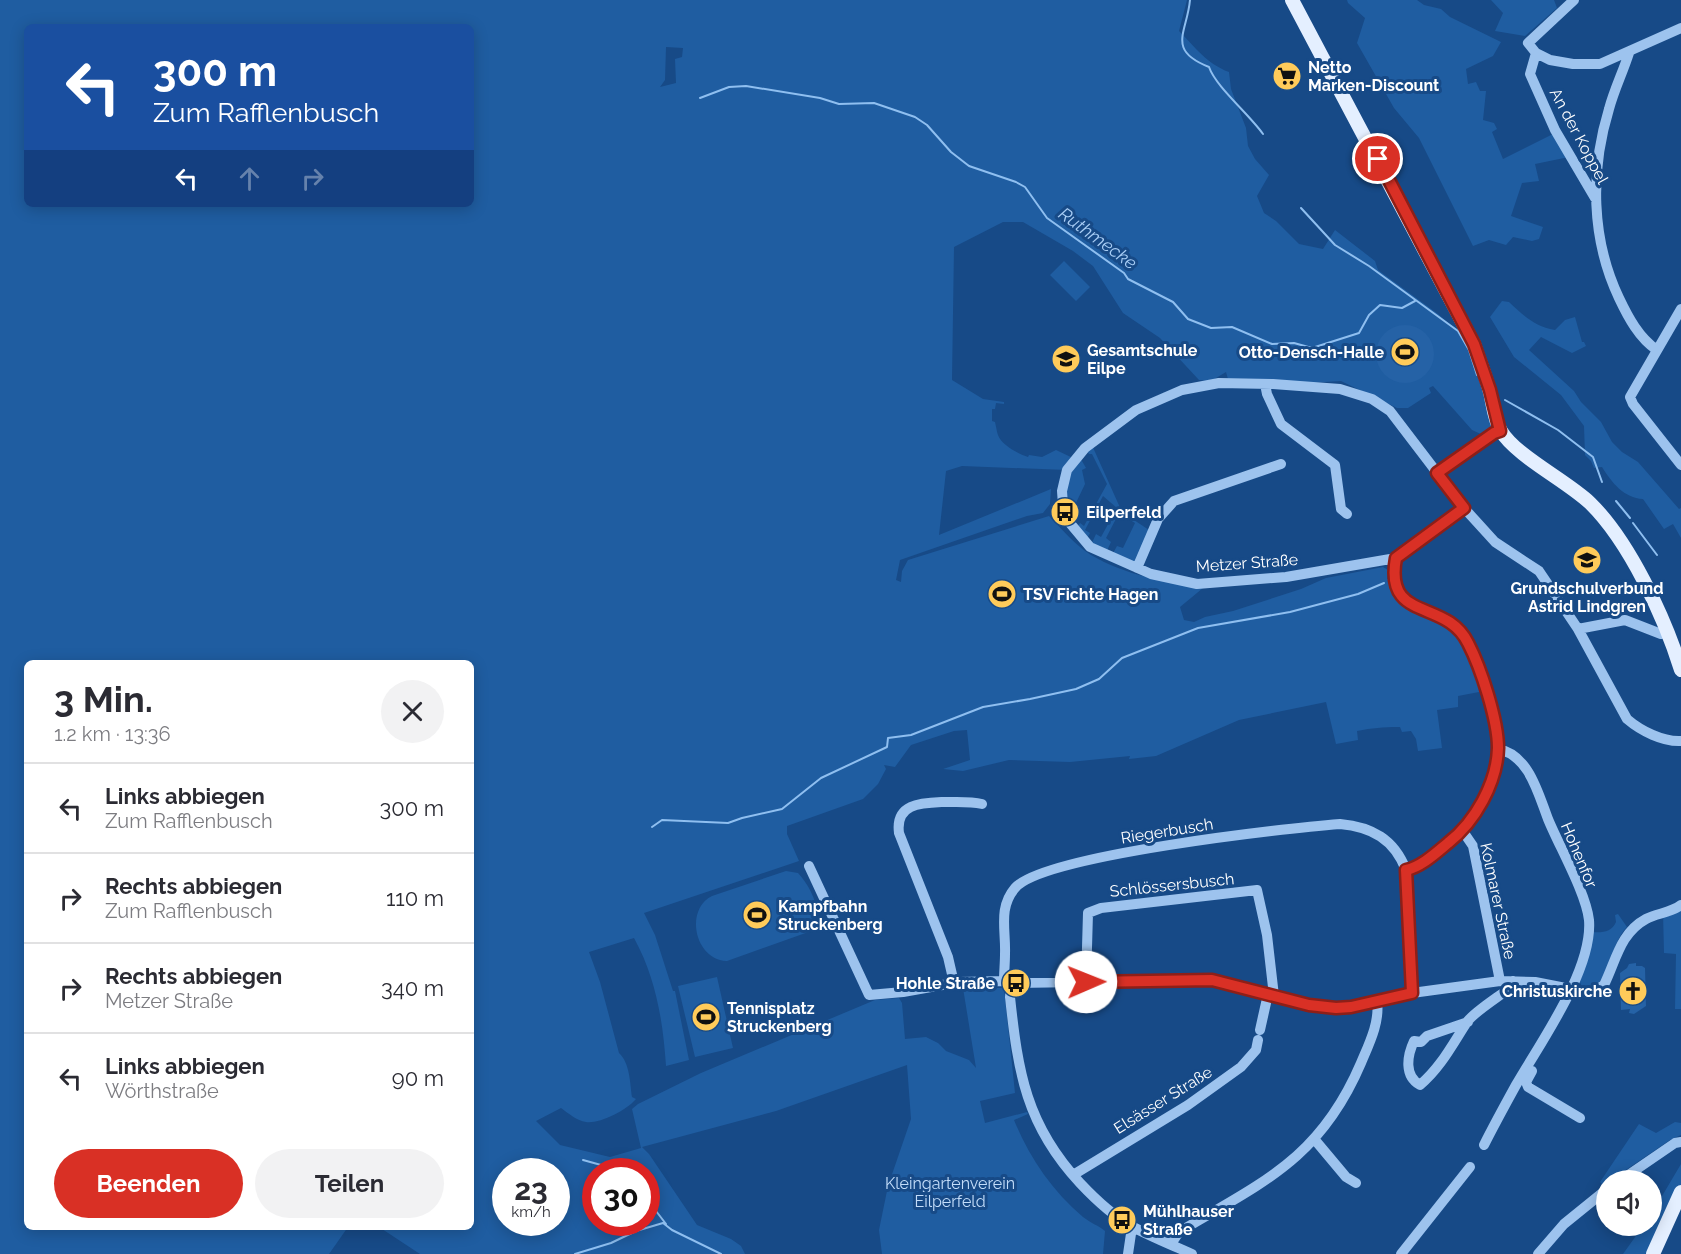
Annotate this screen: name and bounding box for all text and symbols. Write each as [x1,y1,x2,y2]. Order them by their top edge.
text: 300 m [153,47,277,96]
icon: left [54,48,132,126]
place label: Netto Marken-Discount [1308,58,1439,95]
supermarket icon: Netto Marken-Discount [1271,60,1303,92]
street label: An der Koppel [1546,85,1612,188]
text: Zum Rafflenbusch [153,97,379,128]
pin [1352,133,1403,184]
icon: arrive [1361,142,1394,175]
icon: left [170,162,203,195]
icon: ahead [233,162,266,195]
icon: right [296,162,329,195]
water label: Ruthmecke [1055,203,1141,274]
sports icon: Otto-Densch-Halle [1389,336,1421,368]
place label: Gesamtschule Eilpe [1087,341,1198,378]
school or university icon: Gesamtschule Eilpe [1050,343,1082,375]
place label: Otto-Densch-Halle [1239,343,1384,362]
bus stop icon: Eilperfeld [1049,496,1081,528]
place label: Eilperfeld [1086,503,1161,522]
school or university icon: Grundschulverbund Astrid Lindgren [1571,544,1603,576]
street label: Metzer Straße [1195,550,1299,576]
sports icon: TSV Fichte Hagen [986,578,1018,610]
place label: Grundschulverbund Astrid Lindgren [1510,579,1664,616]
place label: TSV Fichte Hagen [1023,585,1158,604]
text: 3 Min. [54,678,153,720]
button: close [381,680,444,743]
text: 1.2 km · 13:36 [54,722,171,746]
text: Links abbiegen [105,783,265,809]
icon: left [54,792,87,825]
text: 300 m [379,795,444,821]
text: Zum Rafflenbusch [105,809,273,833]
street label: Riegerbusch [1119,814,1215,848]
street label: Hohenfor [1557,819,1601,891]
street label: Kolmarer Straße [1476,841,1520,961]
street label: Schlössersbusch [1109,869,1235,901]
text: Rechts abbiegen [105,873,282,899]
icon: right [54,882,87,915]
text: 110 m [386,885,444,911]
place label: Kampfbahn Struckenberg [778,897,883,934]
text: Zum Rafflenbusch [105,899,273,923]
sports icon: Kampfbahn Struckenberg [741,899,773,931]
position arrow [1054,950,1118,1014]
text: Rechts abbiegen [105,963,282,989]
bus stop icon: Hohle Straße [1000,967,1032,999]
icon: right [54,972,87,1005]
place label: Hohle Straße [896,974,995,993]
text: 340 m [381,975,444,1001]
church icon: Christuskirche [1617,975,1649,1007]
place label: Christuskirche [1502,982,1612,1001]
text: Metzer Straße [105,989,233,1013]
place label: Tennisplatz Struckenberg [727,999,832,1036]
sports icon: Tennisplatz Struckenberg [690,1001,722,1033]
text: Links abbiegen [105,1053,265,1079]
icon: left [54,1062,87,1095]
street label: Elsässer Straße [1110,1062,1216,1138]
text: 90 m [392,1065,444,1091]
text: Wörthstraße [105,1079,219,1103]
button: Beenden [54,1149,243,1218]
button: Teilen [255,1149,444,1218]
speed limit sign: 30 [582,1158,660,1236]
map controls [1596,1170,1662,1236]
button: sound [1596,1170,1662,1236]
text: 23 [514,1172,548,1207]
park label: Kleingartenverein Eilperfeld [885,1174,1015,1211]
place label: Mühlhauser Straße [1143,1202,1234,1239]
text: km/h [511,1203,551,1221]
bus stop icon: Mühlhauser Straße [1106,1204,1138,1236]

